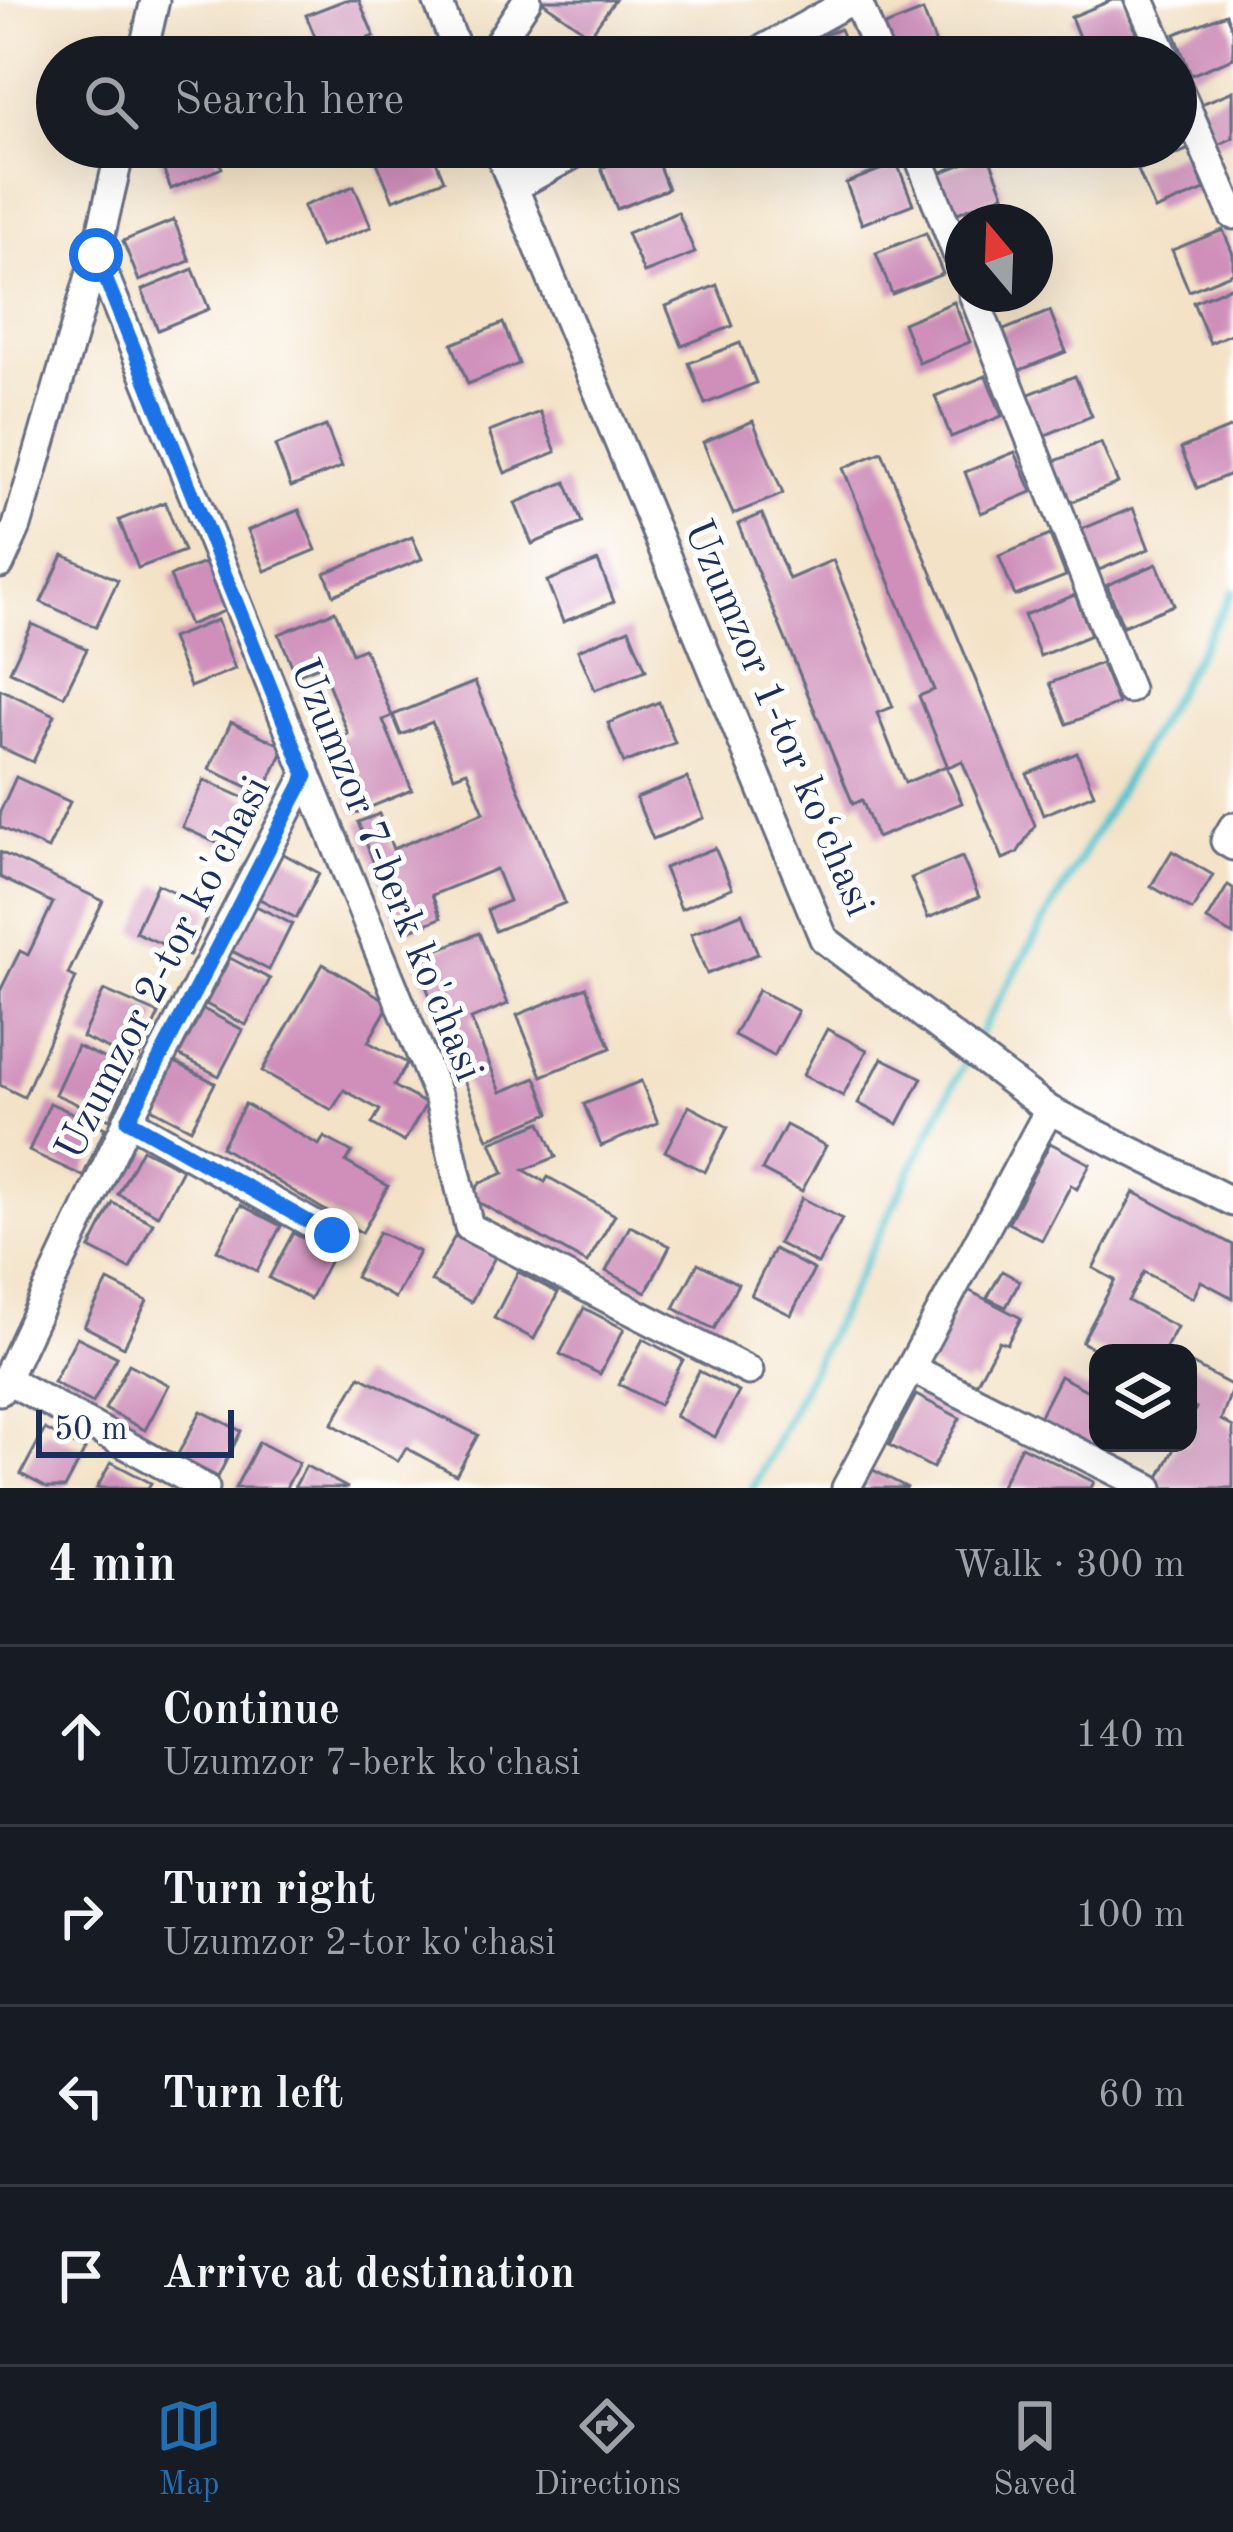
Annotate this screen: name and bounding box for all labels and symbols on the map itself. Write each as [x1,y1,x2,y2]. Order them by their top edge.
north arrow [945,204,1053,312]
route start [69,228,123,282]
street label: Uzumzor 1-tor ko‘chasi [675,514,880,923]
street label: Uzumzor 7-berk ko'chasi [281,654,489,1087]
street label: Uzumzor 2-tor ko'chasi [50,770,280,1167]
route end [305,1208,359,1262]
scale bar [36,1404,234,1457]

